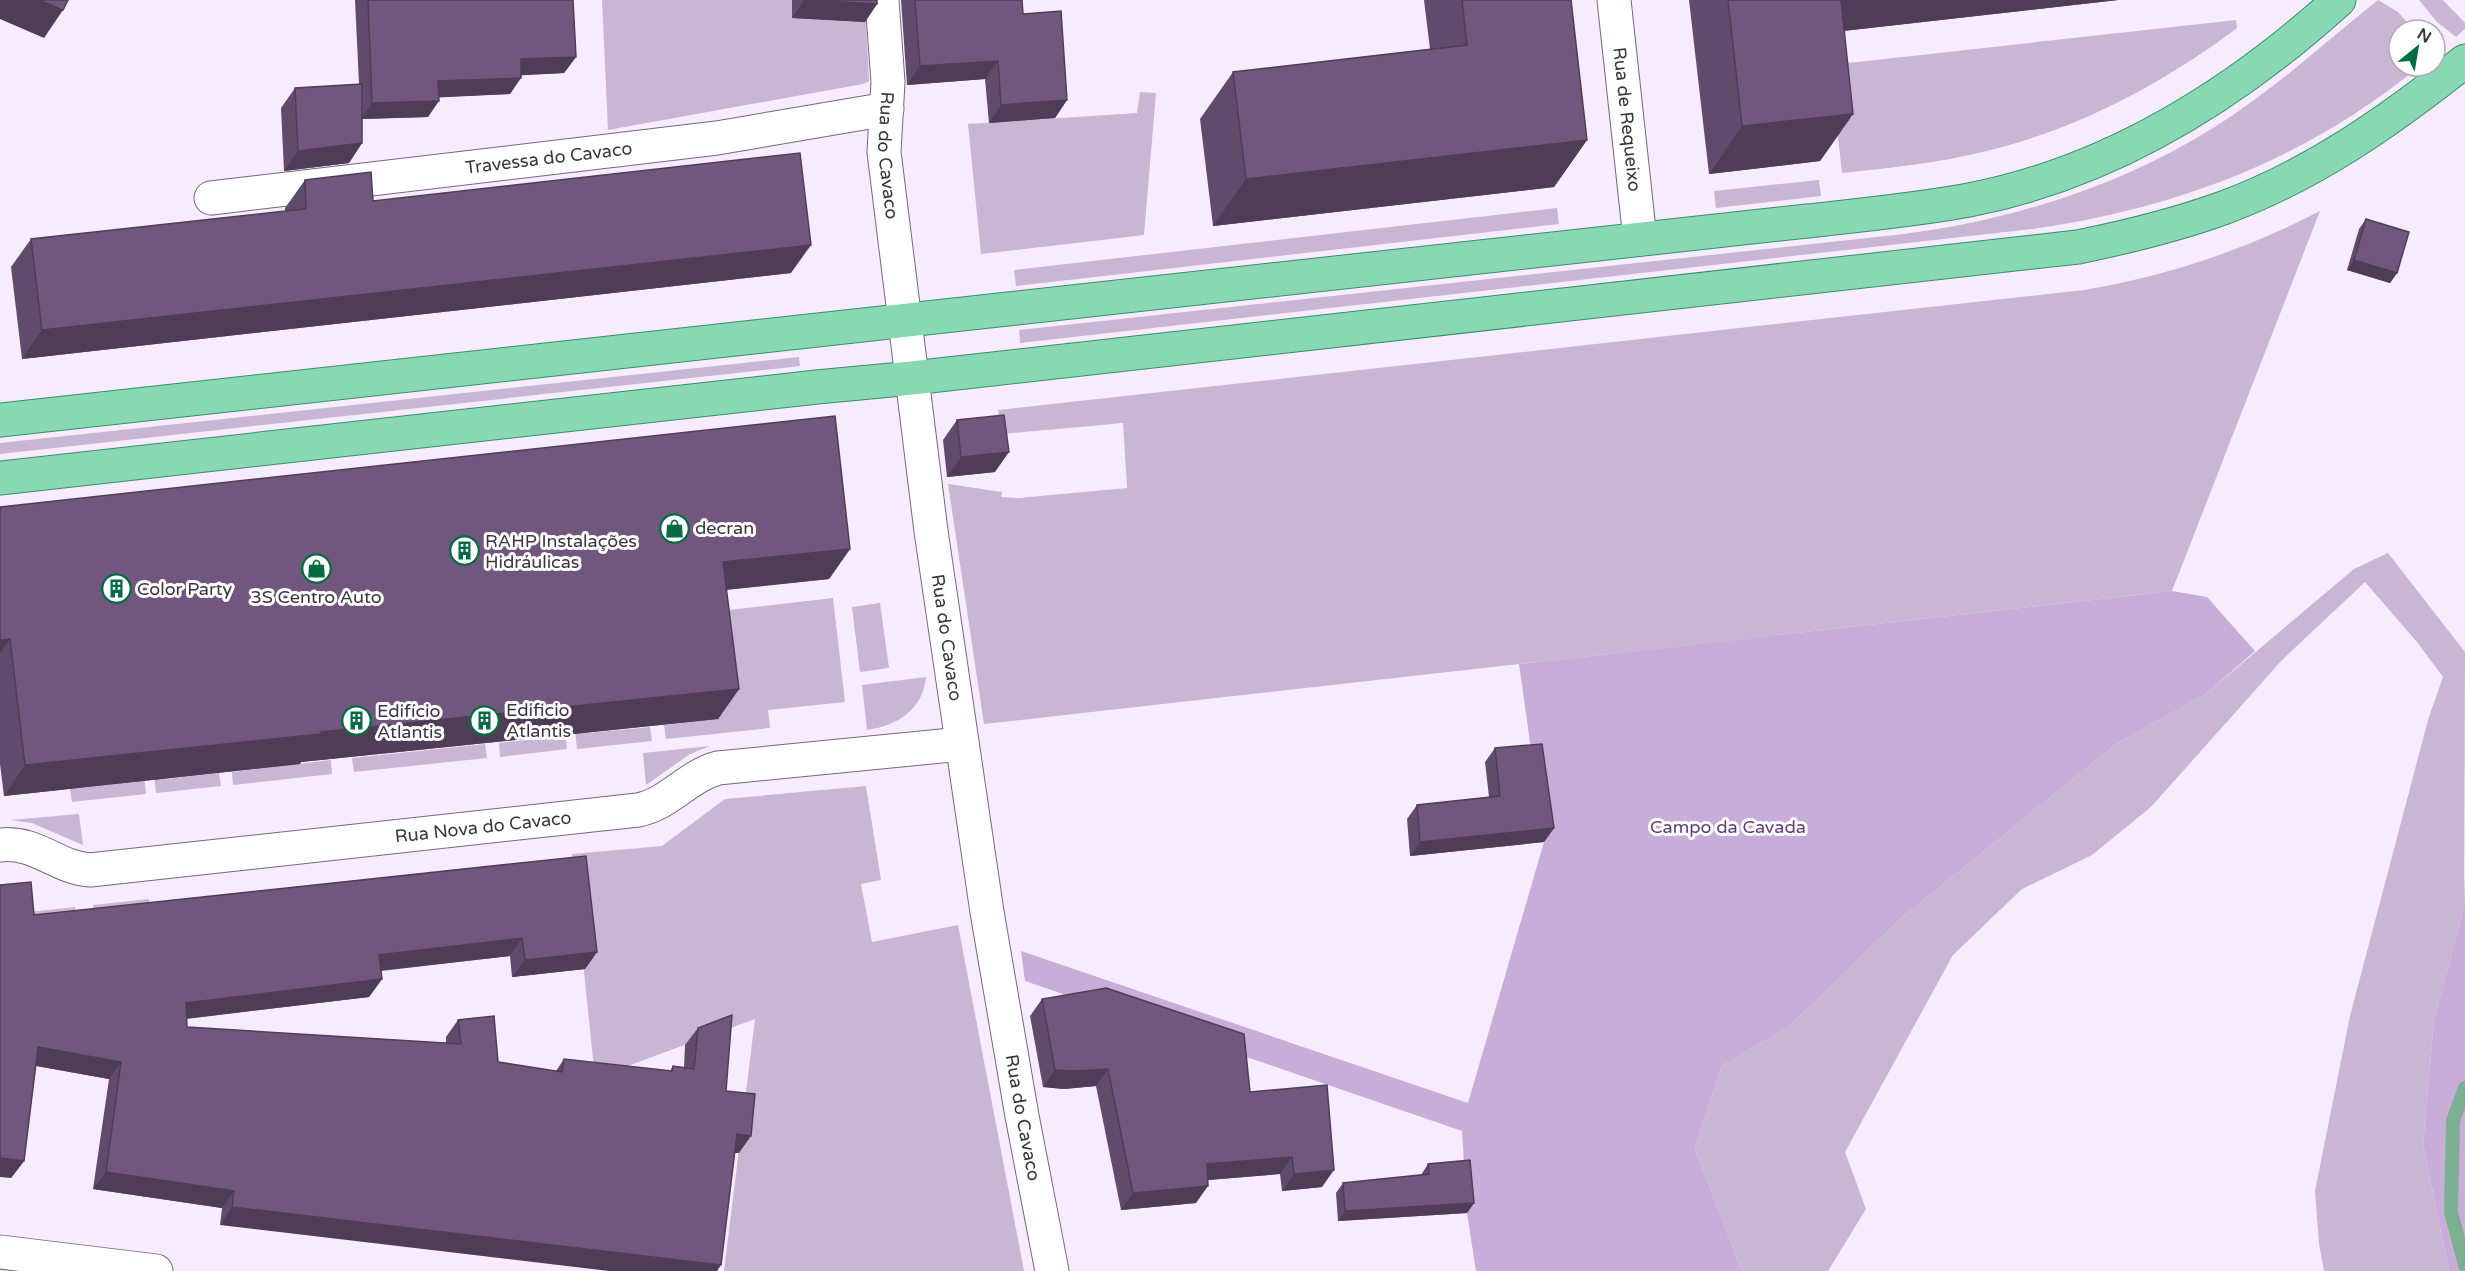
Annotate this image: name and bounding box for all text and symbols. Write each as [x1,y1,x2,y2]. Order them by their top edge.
north arrow [2387,18,2447,78]
text: N [2413,24,2435,48]
street label: Rua de Requeixo [1608,46,1646,193]
street label: Rua do Cavaco [873,91,903,221]
street label: Travessa do Cavaco [464,137,633,179]
shop icon: decran [658,512,690,544]
place label: decran [695,517,754,539]
place label: RAHP Instalações Hidráulicas [485,530,637,573]
building icon: RAHP Instalações Hidráulicas [448,535,480,567]
shop icon: 3S Centro Auto [300,552,332,584]
building icon: Color Party [100,573,132,605]
street label: Rua do Cavaco [926,573,967,703]
place label: Color Party [137,578,233,600]
place label: 3S Centro Auto [250,586,382,608]
place label: Edificio Atlantis [506,699,571,742]
place label: Edifício Atlantis [377,700,442,743]
building icon: Edificio Atlantis [469,704,501,736]
building icon: Edifício Atlantis [340,705,372,737]
street label: Rua Nova do Cavaco [394,806,573,848]
park label: Campo da Cavada [1650,816,1806,838]
street label: Rua do Cavaco [1001,1053,1045,1183]

